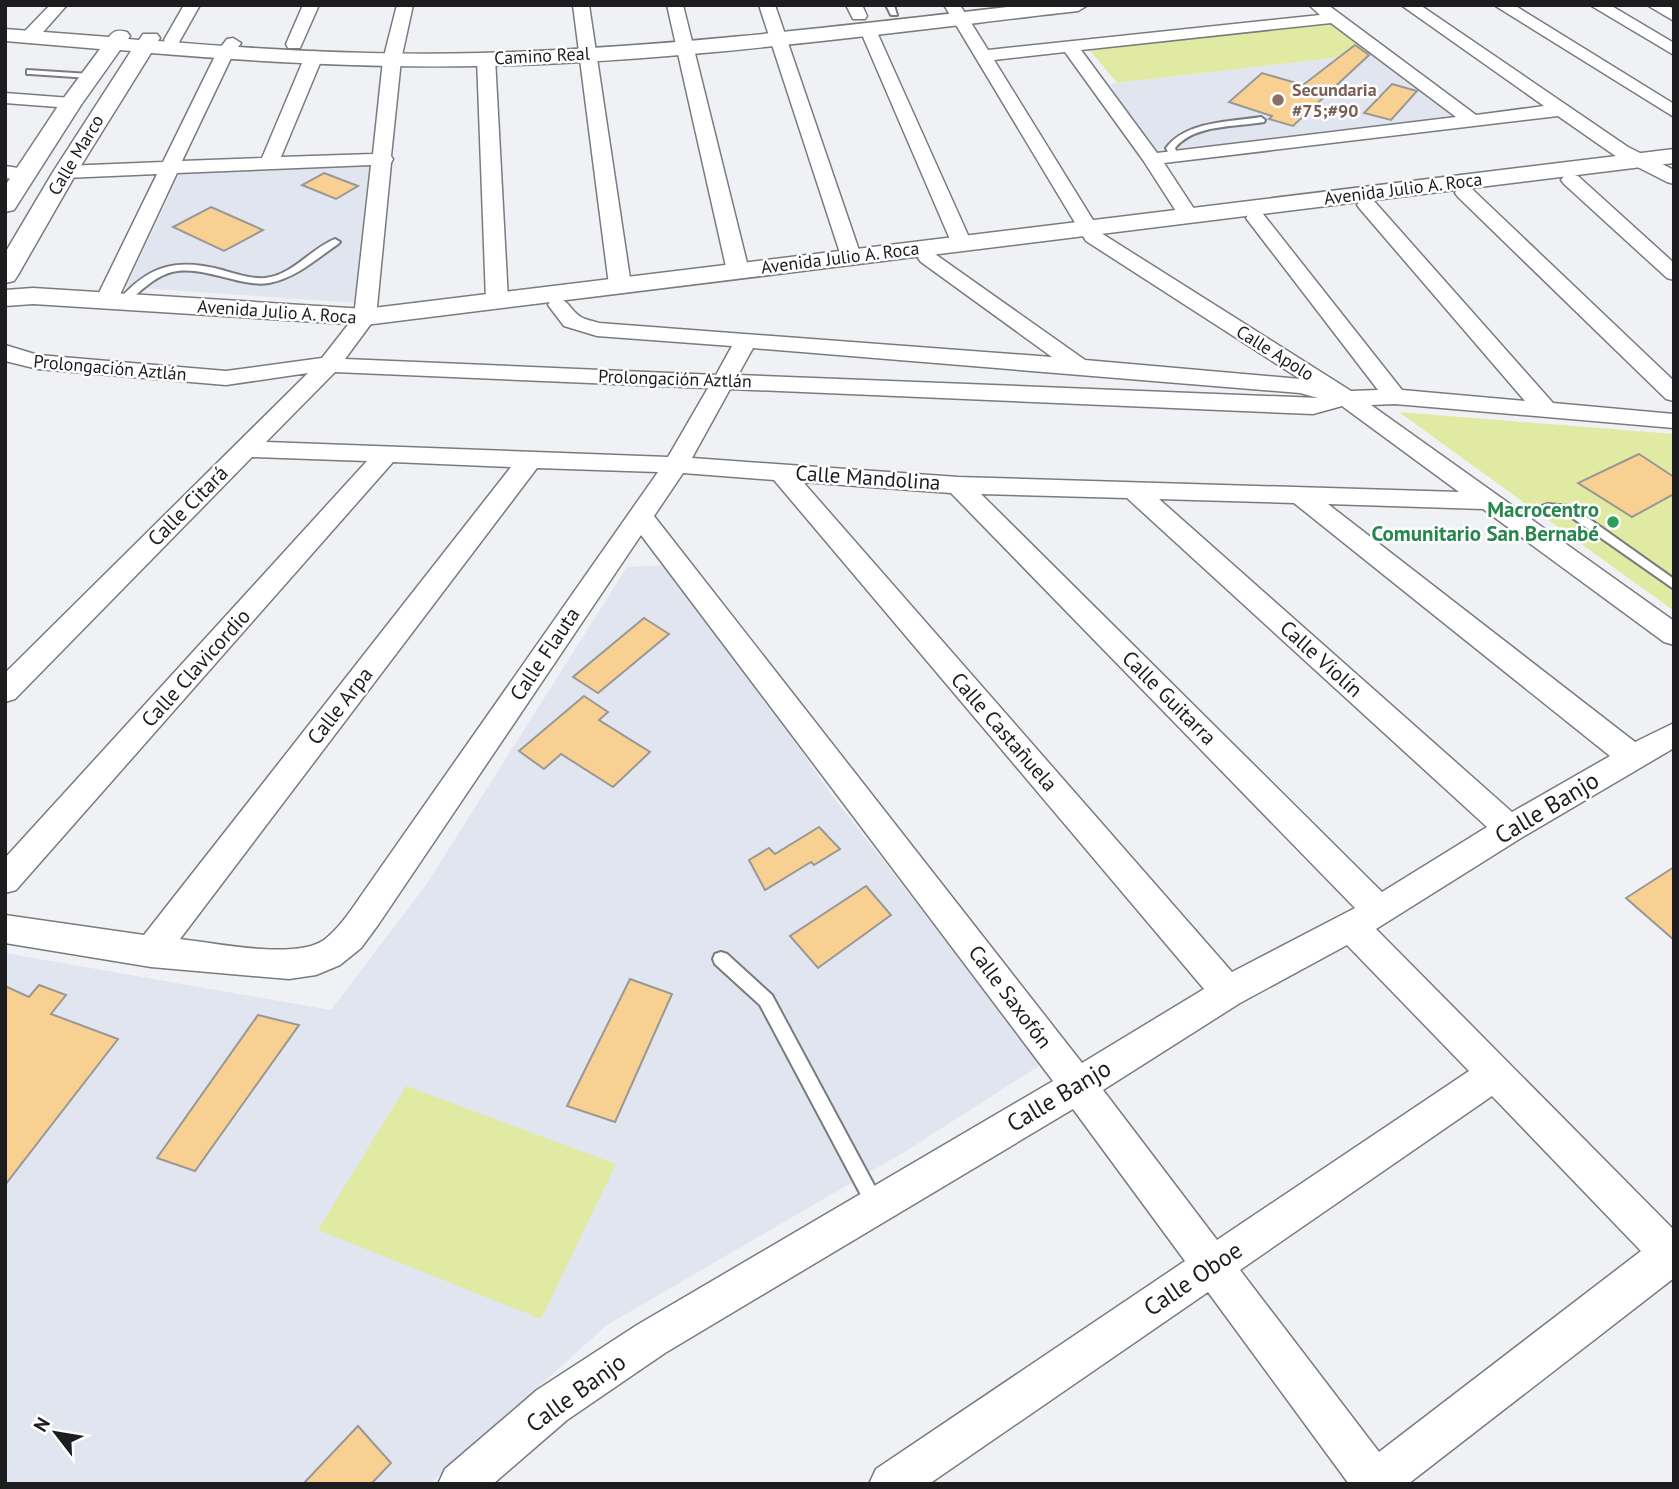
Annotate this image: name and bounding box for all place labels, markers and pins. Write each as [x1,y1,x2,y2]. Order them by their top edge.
place label: Secundaria #75;#90 [1292,78,1377,122]
marker: Secundaria #75;#90 [1270,92,1286,108]
place label: Macrocentro Comunitario San Bernabé [1372,496,1599,547]
marker: Macrocentro Comunitario San Bernabé [1605,514,1621,530]

